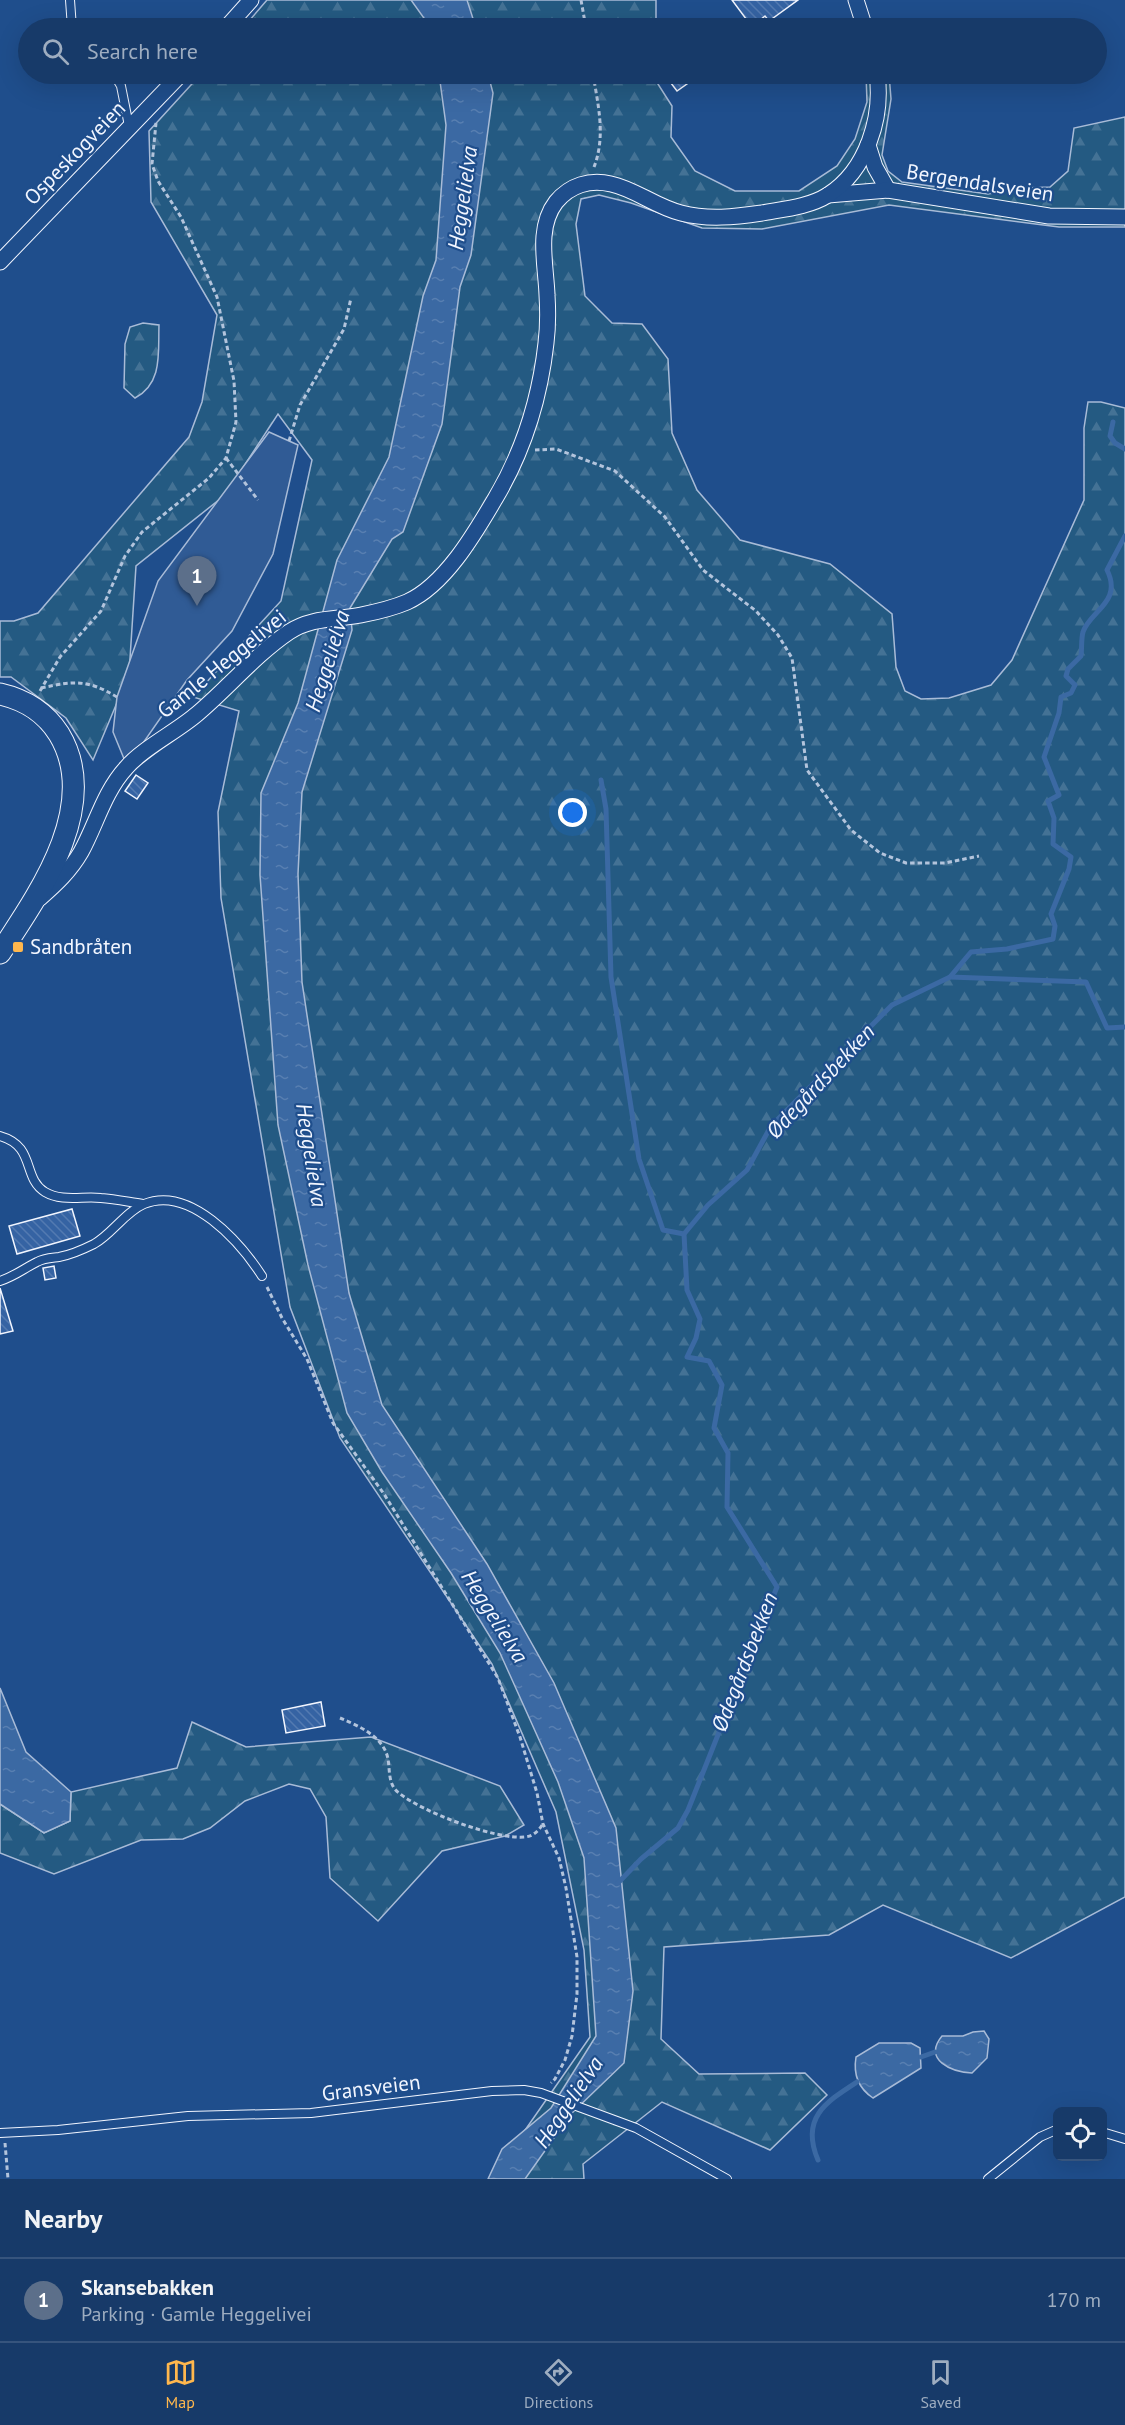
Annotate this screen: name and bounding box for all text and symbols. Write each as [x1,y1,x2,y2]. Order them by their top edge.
search box [18,18,1107,84]
icon: search [39,35,72,68]
text: Search here [87,37,198,65]
street label: Ospeskogveien [18,95,131,211]
water label: Heggelielva [441,144,483,252]
street label: Bergendalsveien [905,158,1056,207]
pin: 1 [178,556,216,606]
street label: Gamle Heggelivei [152,603,292,724]
water label: Heggelielva [298,607,356,715]
your location [558,798,587,827]
place label: Sandbråten [30,933,132,960]
marker: Sandbråten [11,940,25,954]
water label: Ødegårdsbekken [760,1018,880,1144]
water label: Heggelielva [290,1101,334,1209]
water label: Heggelielva [455,1564,535,1668]
water label: Ødegårdsbekken [705,1588,783,1736]
water label: Heggelielva [527,2051,609,2153]
street label: Gransveien [320,2068,422,2107]
map controls [1053,2107,1107,2161]
button: locate [1053,2107,1107,2161]
text: Nearby [24,2202,102,2235]
text: Skansebakken [81,2273,214,2301]
text: 1 [38,2287,49,2313]
text: 170 m [1047,2287,1101,2313]
text: Parking · Gamle Heggelivei [81,2301,312,2327]
tab: Map [164,2356,197,2412]
tab: Directions [524,2356,593,2412]
tab: Saved [921,2356,961,2412]

